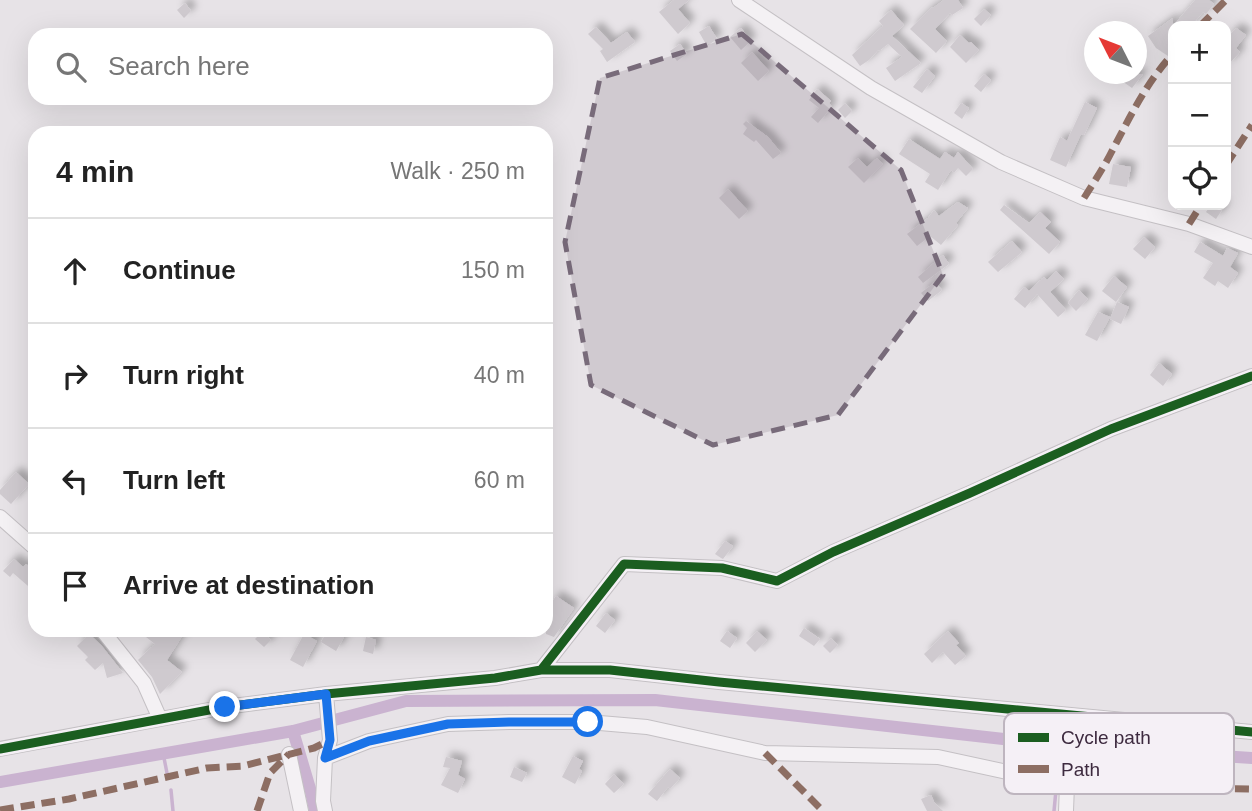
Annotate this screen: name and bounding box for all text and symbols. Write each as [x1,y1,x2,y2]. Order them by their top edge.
north arrow [1084,21,1147,84]
map controls [1168,21,1231,210]
button: + [1168,21,1231,84]
search box [28,28,553,105]
icon: search [52,48,90,86]
text: Search here [108,51,250,81]
button: − [1168,84,1231,147]
button: locate [1168,147,1231,210]
text: 4 min [56,155,134,188]
text: Walk · 250 m [390,158,525,184]
icon: ahead [56,252,94,290]
text: Continue [123,255,236,285]
text: 150 m [461,257,525,283]
icon: right [56,357,94,395]
text: Turn right [123,360,244,390]
text: 40 m [474,362,525,388]
icon: left [56,462,94,500]
text: Turn left [123,465,225,495]
text: 60 m [474,467,525,493]
icon: arrive [56,567,94,605]
text: Arrive at destination [123,570,374,600]
route end [209,691,240,722]
route start [572,706,603,737]
legend [1004,713,1234,794]
text: Cycle path [1061,727,1151,748]
text: Path [1061,759,1100,780]

